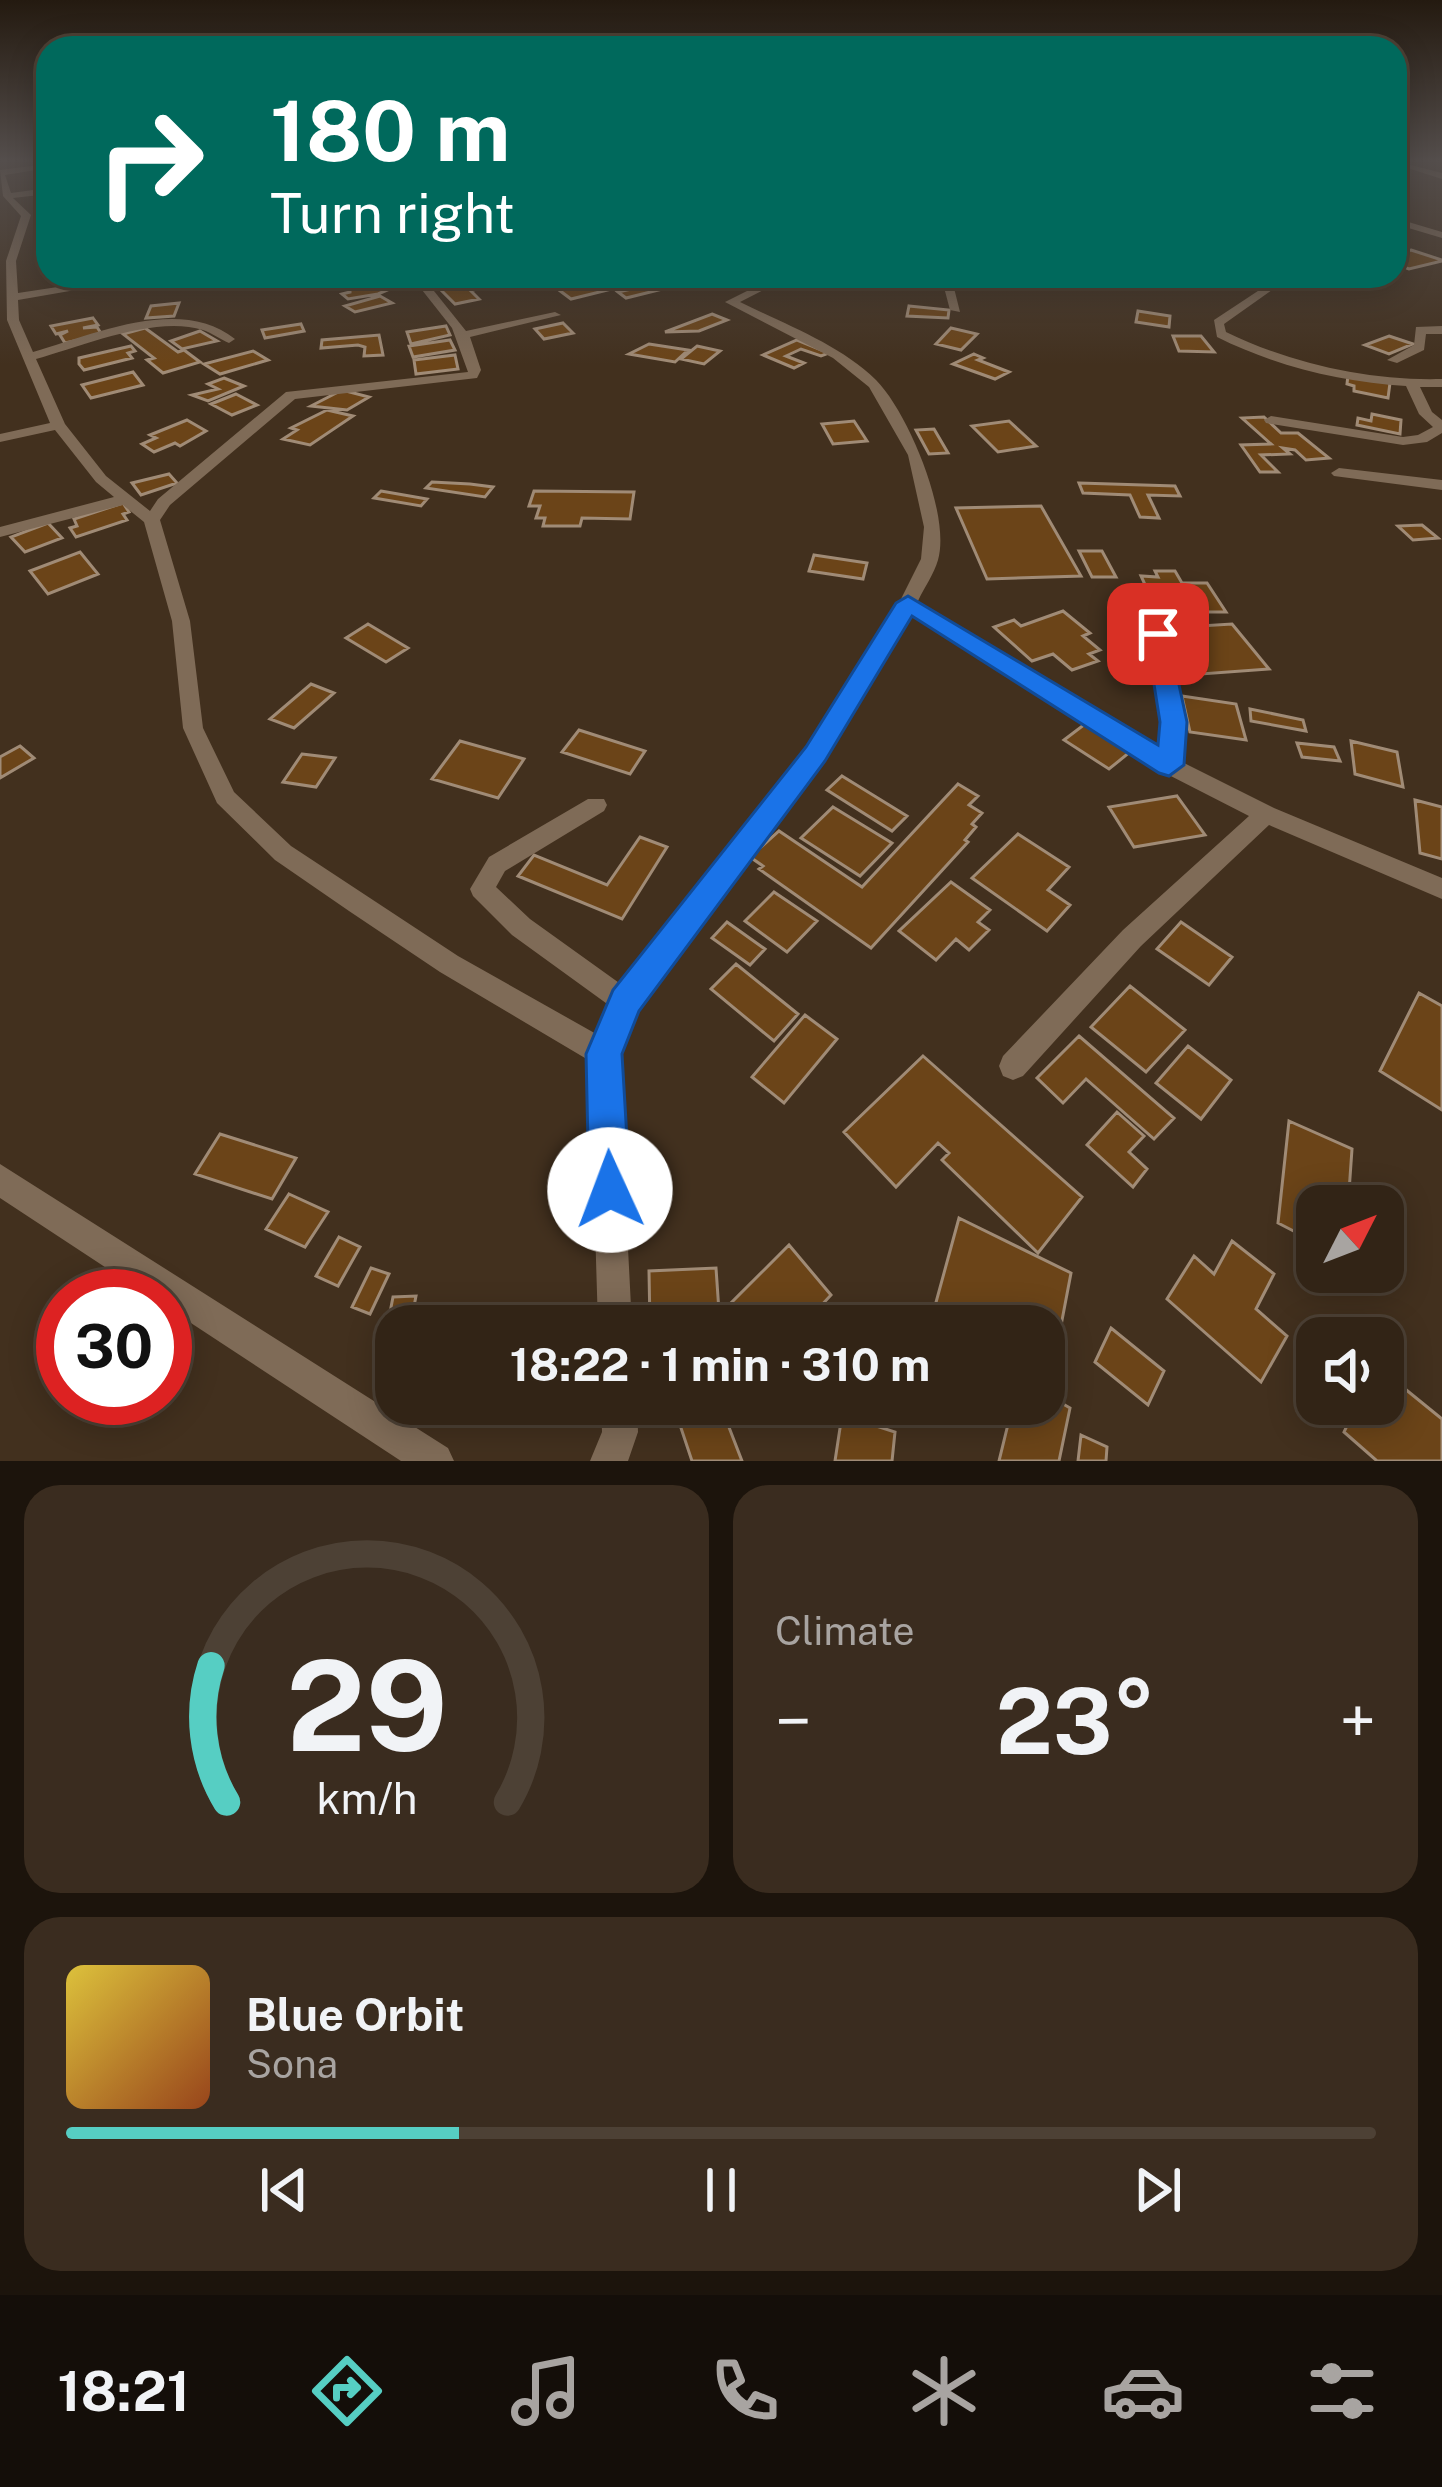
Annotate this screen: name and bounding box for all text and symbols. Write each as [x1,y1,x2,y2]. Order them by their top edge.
text: 180 m [270,81,510,180]
icon: right [72,84,228,240]
text: Turn right [270,182,515,245]
pin [1107,583,1209,685]
icon: arrive [1125,601,1191,667]
position arrow [547,1127,673,1253]
north arrow [1296,1185,1404,1293]
map controls [1296,1185,1404,1425]
speed limit sign: 30 [36,1269,192,1425]
button: sound [1296,1317,1404,1425]
text: 18:22 · 1 min · 310 m [510,1338,930,1391]
text: Climate [775,1608,915,1654]
text: 29 [286,1632,447,1779]
text: 23° [996,1668,1155,1774]
text: − [775,1682,812,1760]
text: + [1339,1682,1376,1760]
text: km/h [316,1773,417,1824]
text: Blue Orbit [246,1988,464,2041]
text: Sona [246,2041,338,2087]
icon: previous [251,2157,317,2223]
icon: pause [688,2157,754,2223]
icon: next [1125,2157,1191,2223]
icon: directions [305,2349,389,2433]
icon: music [504,2349,588,2433]
icon: phone [703,2349,787,2433]
icon: climate [902,2349,986,2433]
icon: car [1101,2349,1185,2433]
icon: filters [1300,2349,1384,2433]
text: 18:21 [58,2360,190,2423]

